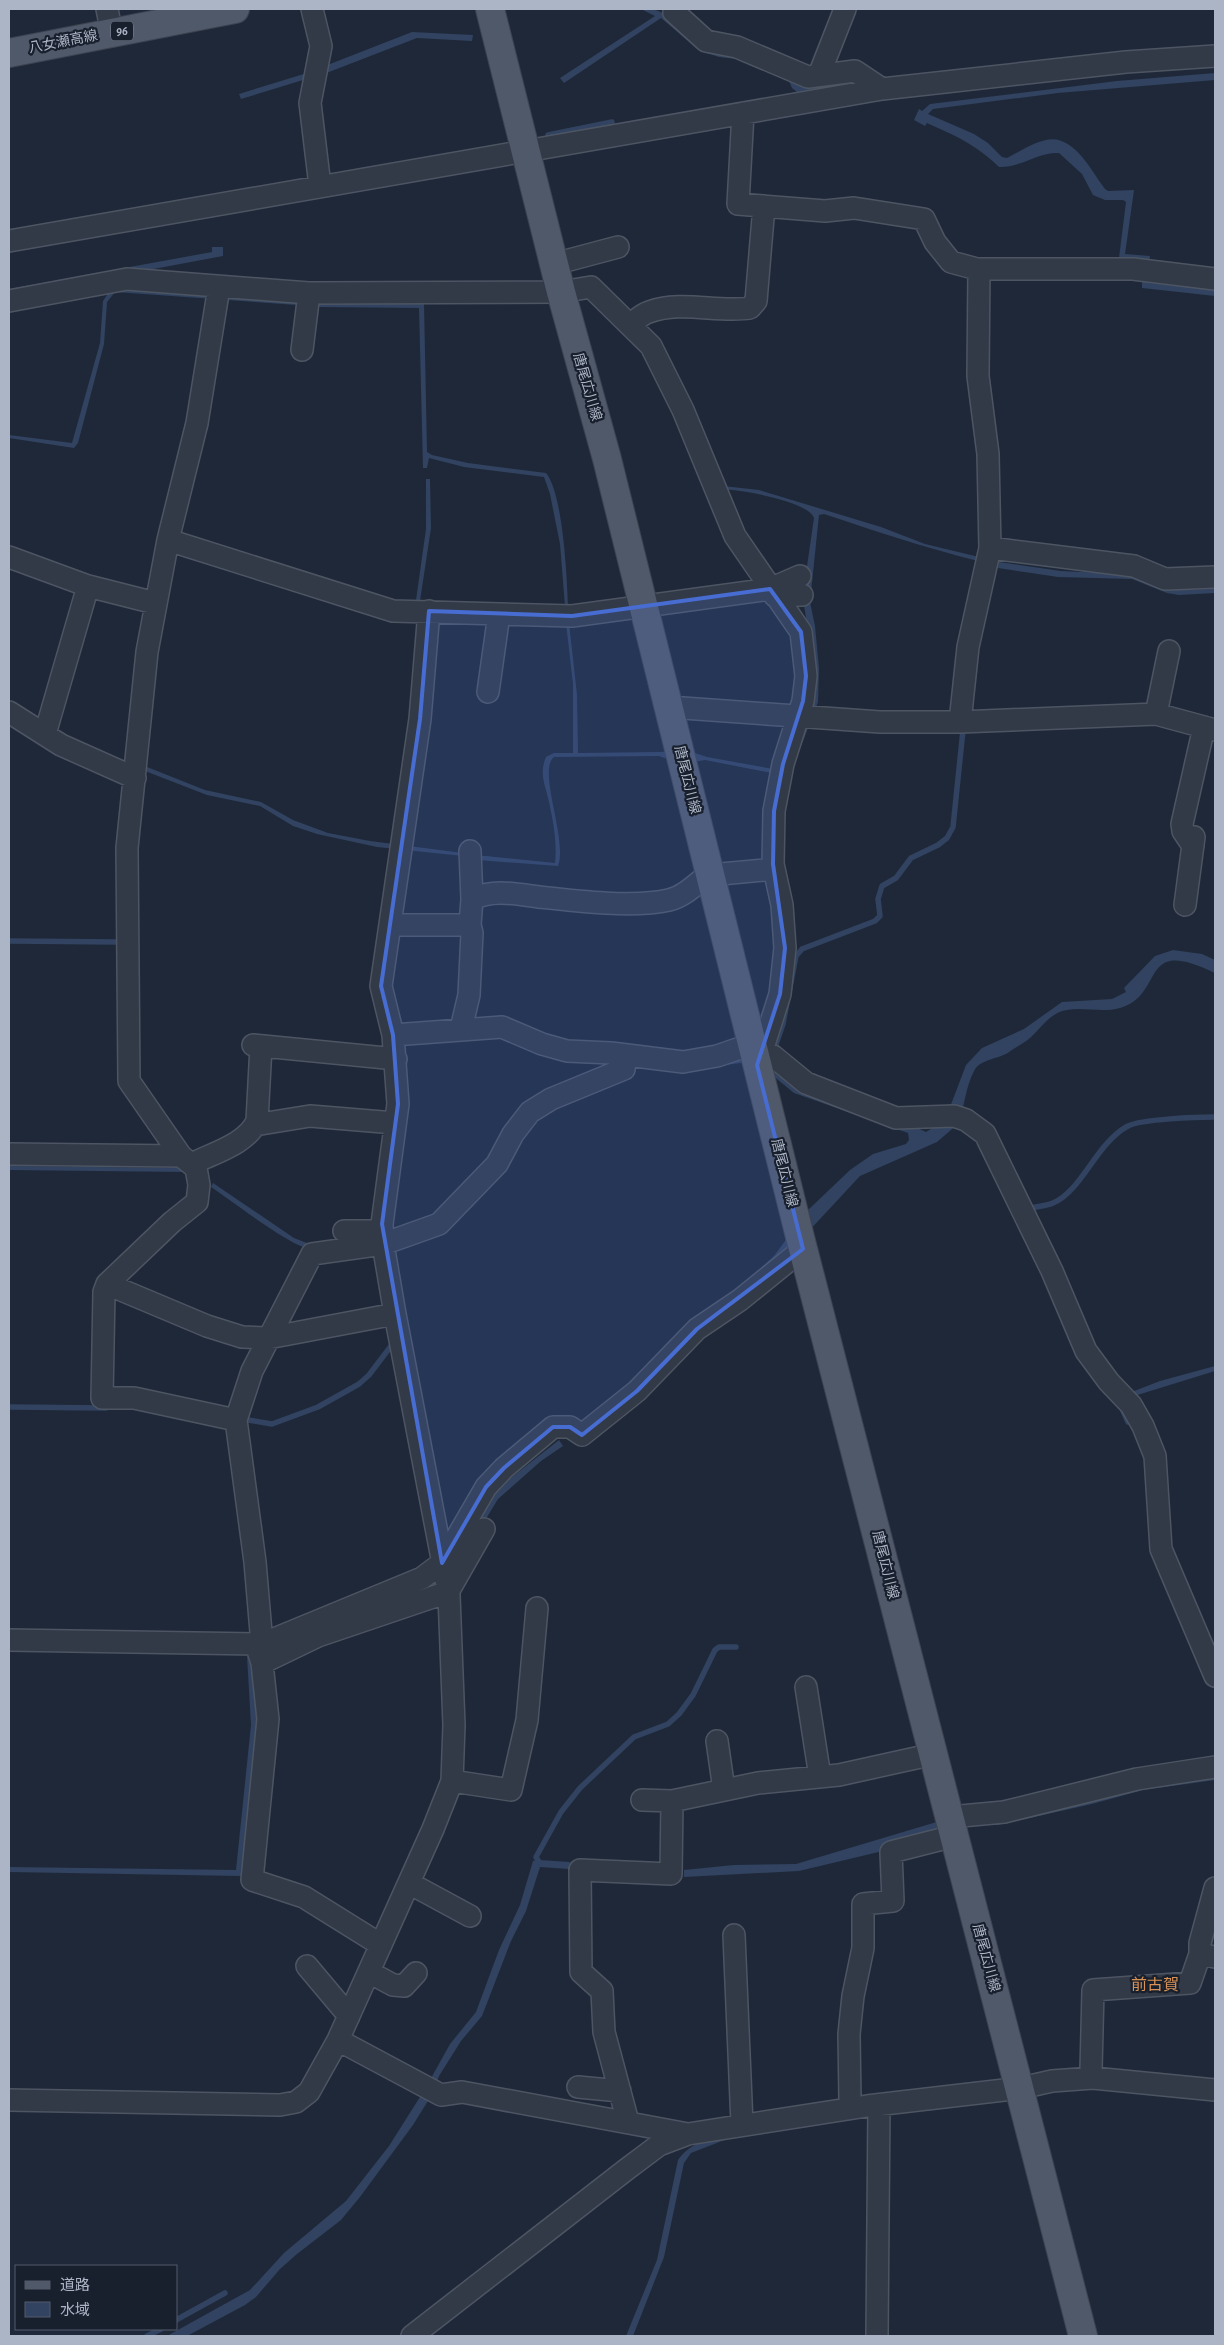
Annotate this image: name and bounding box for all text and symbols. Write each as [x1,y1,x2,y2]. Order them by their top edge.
road number: 96 [111,22,133,40]
street label: 八女瀬高線 [27,27,99,56]
street label: 唐尾広川線 [571,351,604,423]
street label: 唐尾広川線 [672,744,703,816]
street label: 唐尾広川線 [769,1137,800,1209]
street label: 唐尾広川線 [870,1529,901,1601]
street label: 唐尾広川線 [970,1922,1003,1994]
district label: 前古賀 [1131,1976,1179,1993]
legend [15,2265,178,2330]
text: 道路 [60,2277,90,2293]
text: 水域 [60,2302,90,2318]

